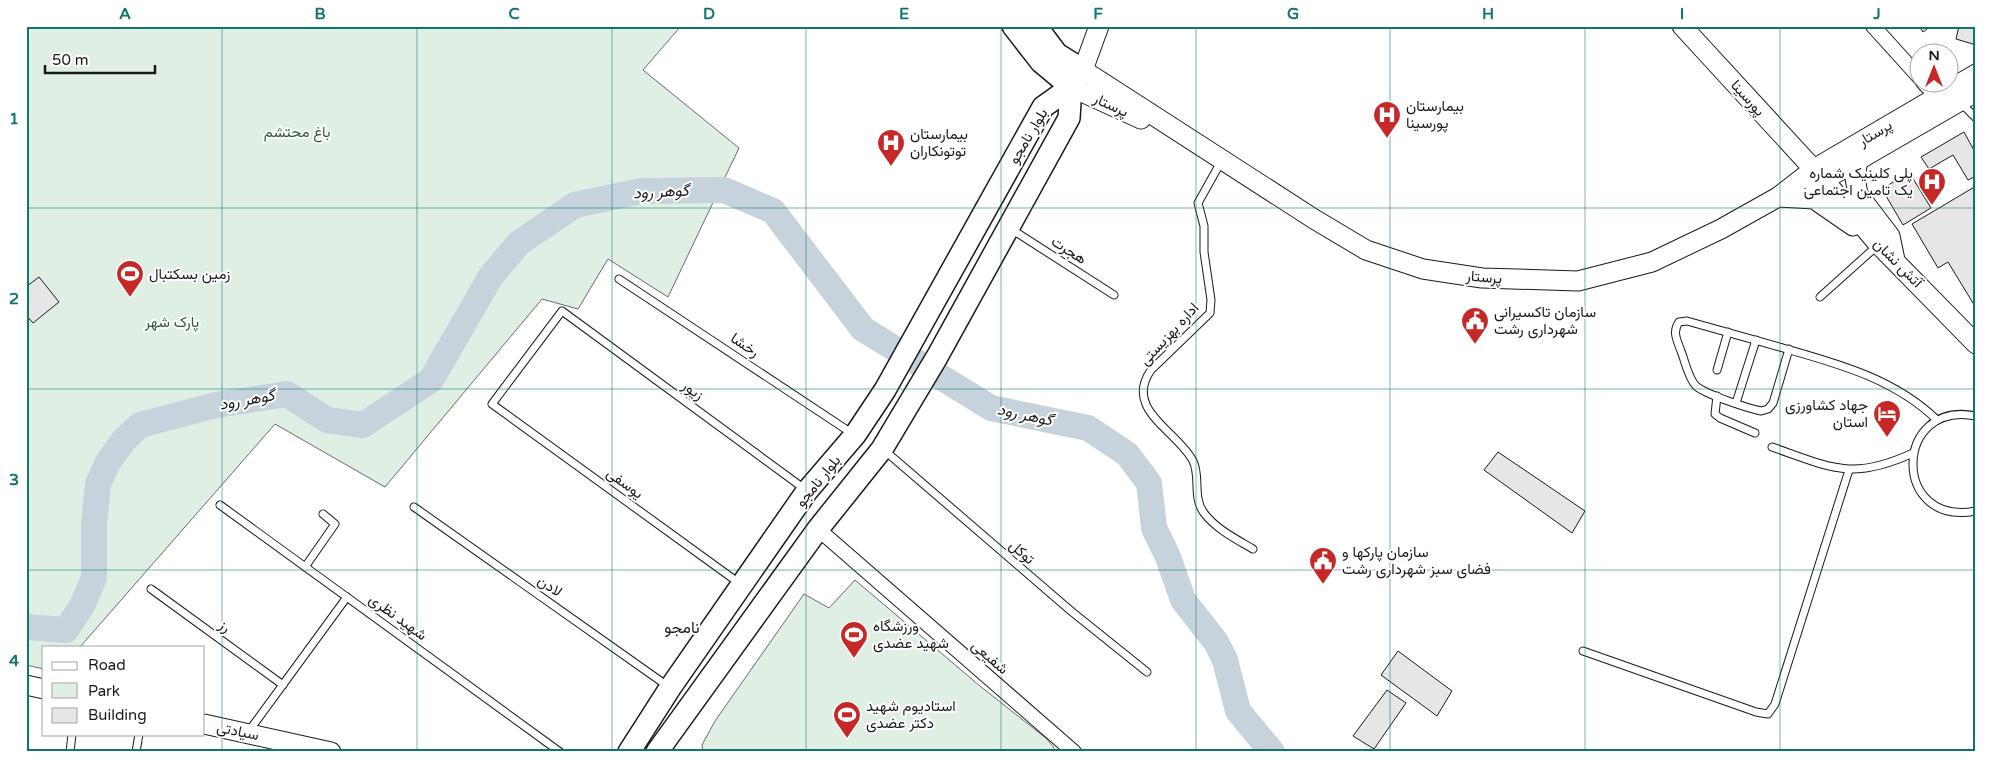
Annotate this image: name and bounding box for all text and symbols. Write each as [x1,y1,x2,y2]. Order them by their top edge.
text: A [119,4,131,24]
text: B [314,4,326,24]
text: C [508,4,520,24]
text: D [703,4,715,24]
text: E [899,4,909,24]
text: F [1093,4,1103,24]
text: G [1287,4,1299,24]
text: H [1482,4,1494,24]
text: I [1680,4,1684,24]
text: J [1872,4,1881,24]
scale bar [45,42,155,74]
north arrow [1910,42,1960,92]
text: N [1928,47,1940,64]
text: 50 m [52,51,89,69]
street label: پورسینا [1726,76,1769,120]
street label: پرستار [1089,89,1131,122]
place label: بیمارستان پورسینا [1406,97,1464,133]
hospital icon: بیمارستان پورسینا [1372,100,1402,139]
street label: بلوار نامجو [1004,105,1052,167]
text: 1 [9,109,19,129]
street label: پرستار [1854,116,1896,151]
park label: باغ محتشم [264,123,330,143]
place label: بیمارستان توتونکاران [910,125,968,160]
hospital icon: بیمارستان توتونکاران [876,128,906,167]
place label: پلی کلینیک شماره یک تامین اجتماعی [1804,164,1913,200]
hospital icon: پلی کلینیک شماره یک تامین اجتماعی [1917,167,1947,206]
water label: گوهر رود [633,180,692,203]
street label: هجرت [1048,232,1090,268]
street label: آتش نشان [1869,235,1927,293]
sports icon: زمین بسکتبال [115,259,145,298]
place label: زمین بسکتبال [149,265,230,284]
street label: پرستار [1464,266,1503,289]
text: 2 [9,289,19,309]
street label: اداره بهزیستی [1135,299,1203,370]
place label: سازمان تاکسیرانی شهرداری رشت [1494,303,1596,339]
public building icon: سازمان تاکسیرانی شهرداری رشت [1460,306,1490,345]
park label: پارک شهر [144,313,199,332]
street label: رخشا [727,329,763,361]
street label: زیور [678,376,707,404]
water label: گوهر رود [218,385,279,415]
place label: جهاد کشاورزی استان [1785,396,1868,431]
water label: گوهر رود [996,399,1057,431]
hotel icon: جهاد کشاورزی استان [1872,399,1902,438]
street label: بلوار نامجو [792,451,844,511]
street label: یوسفی [602,464,647,503]
text: 3 [9,470,19,490]
street label: توکل [1006,536,1039,568]
place label: سازمان پارکها و فضای سبز شهرداری رشت [1342,543,1491,579]
public building icon: سازمان پارکها و فضای سبز شهرداری رشت [1308,546,1338,585]
street label: لادن [534,571,566,601]
street label: شهید نظری [365,590,431,645]
street label: رز [215,615,234,636]
place label: ورزشگاه شهید عضدی [873,617,949,653]
district label: نامجو [664,618,700,638]
sports icon: ورزشگاه شهید عضدی [839,620,869,659]
street label: شفیعی [967,636,1012,679]
legend [42,646,205,736]
text: 4 [9,651,19,671]
text: Road [88,656,126,674]
text: Park [88,682,120,700]
place label: استادیوم شهید دکتر عضدی [866,697,956,733]
sports icon: استادیوم شهید دکتر عضدی [832,700,862,739]
text: Building [88,706,147,724]
street label: سیادتی [215,718,261,745]

